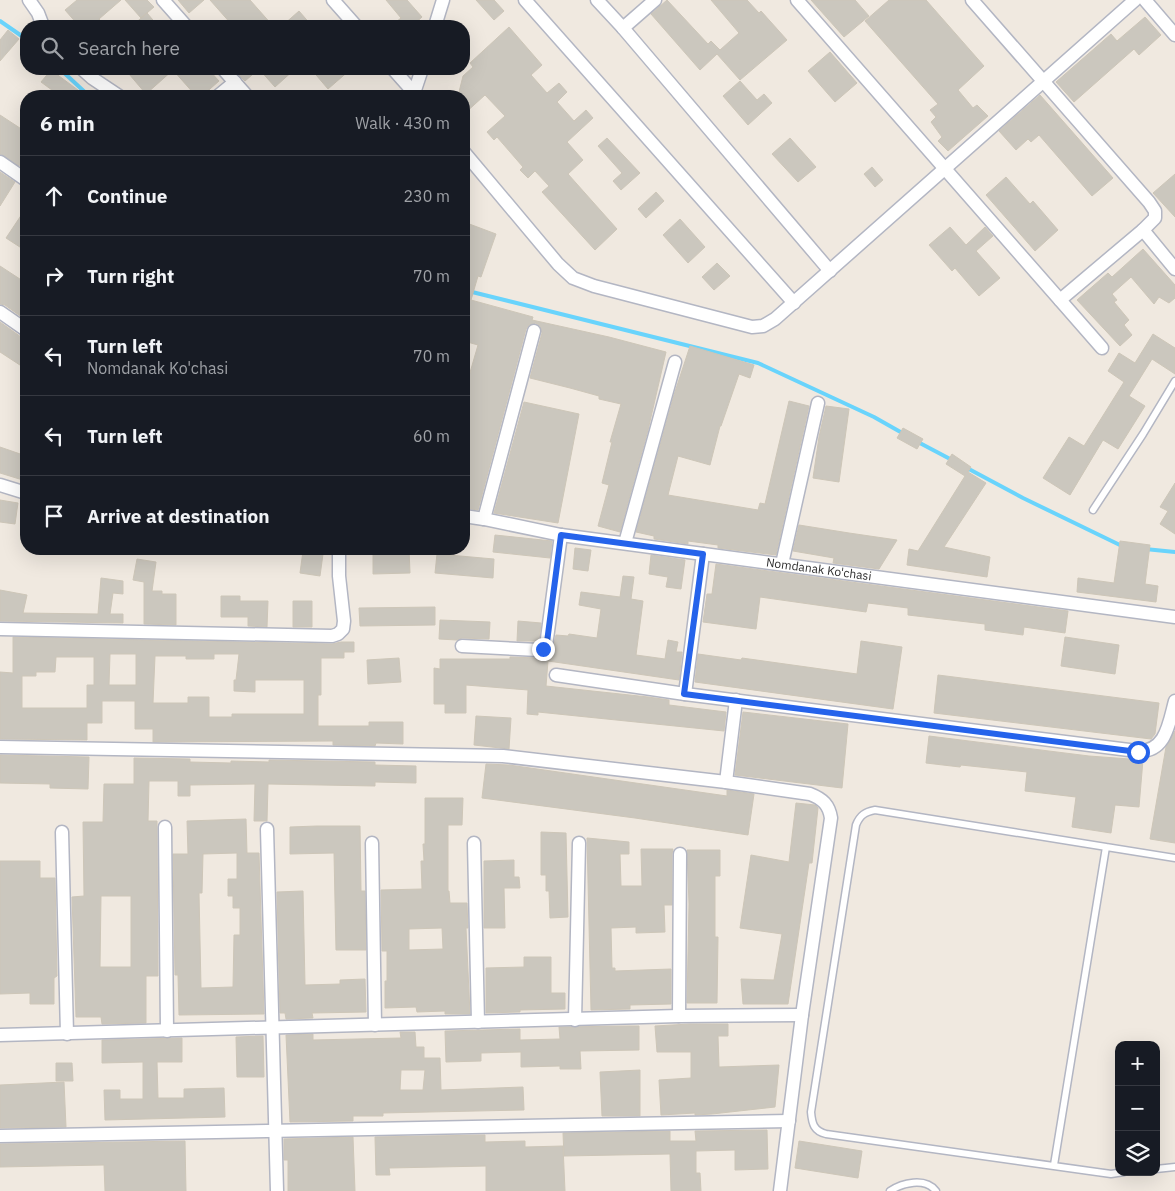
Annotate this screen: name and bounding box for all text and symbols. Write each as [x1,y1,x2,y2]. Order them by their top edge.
search box [20,20,470,75]
icon: search [38,34,66,62]
text: Search here [78,36,180,60]
text: 6 min [40,109,95,137]
text: Walk · 430 m [355,113,450,133]
icon: ahead [40,182,68,210]
text: Continue [87,184,167,208]
text: 230 m [403,186,450,206]
icon: right [40,262,68,290]
text: Turn right [87,264,174,288]
text: 70 m [413,266,450,286]
text: Turn left [87,334,163,358]
icon: left [40,342,68,370]
text: 70 m [413,346,450,366]
text: Nomdanak Ko'chasi [87,358,228,378]
icon: left [40,422,68,450]
text: Turn left [87,424,163,448]
text: 60 m [413,426,450,446]
icon: arrive [40,502,68,530]
text: Arrive at destination [87,504,270,528]
street label: Nomdanak Ko'chasi [765,554,873,583]
route end [532,638,555,661]
route start [1127,741,1150,764]
map controls [1115,1041,1160,1176]
button: + [1115,1041,1160,1086]
button: − [1115,1086,1160,1131]
button: layers [1115,1131,1160,1176]

